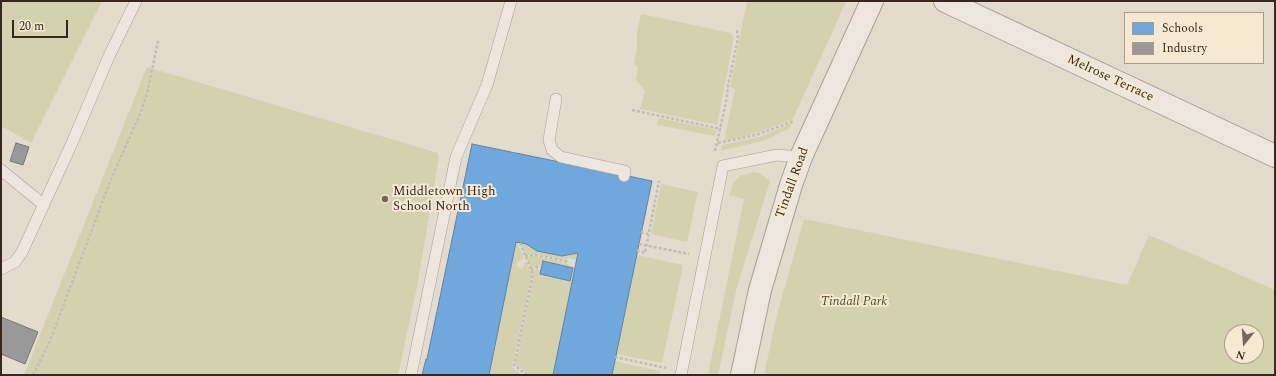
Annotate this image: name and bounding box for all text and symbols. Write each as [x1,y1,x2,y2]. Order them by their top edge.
scale bar [14,12,70,38]
legend [1124,12,1264,64]
text: 20 m [19,17,44,36]
text: Schools [1162,19,1203,38]
text: Industry [1162,39,1207,58]
street label: Melrose Terrace [1064,52,1156,106]
street label: Tindall Road [773,145,813,221]
place label: Middletown High School North [393,184,496,215]
marker: Middletown High School North [380,194,390,204]
park label: Tindall Park [821,294,887,310]
north arrow [1224,324,1264,364]
text: N [1234,346,1247,364]

